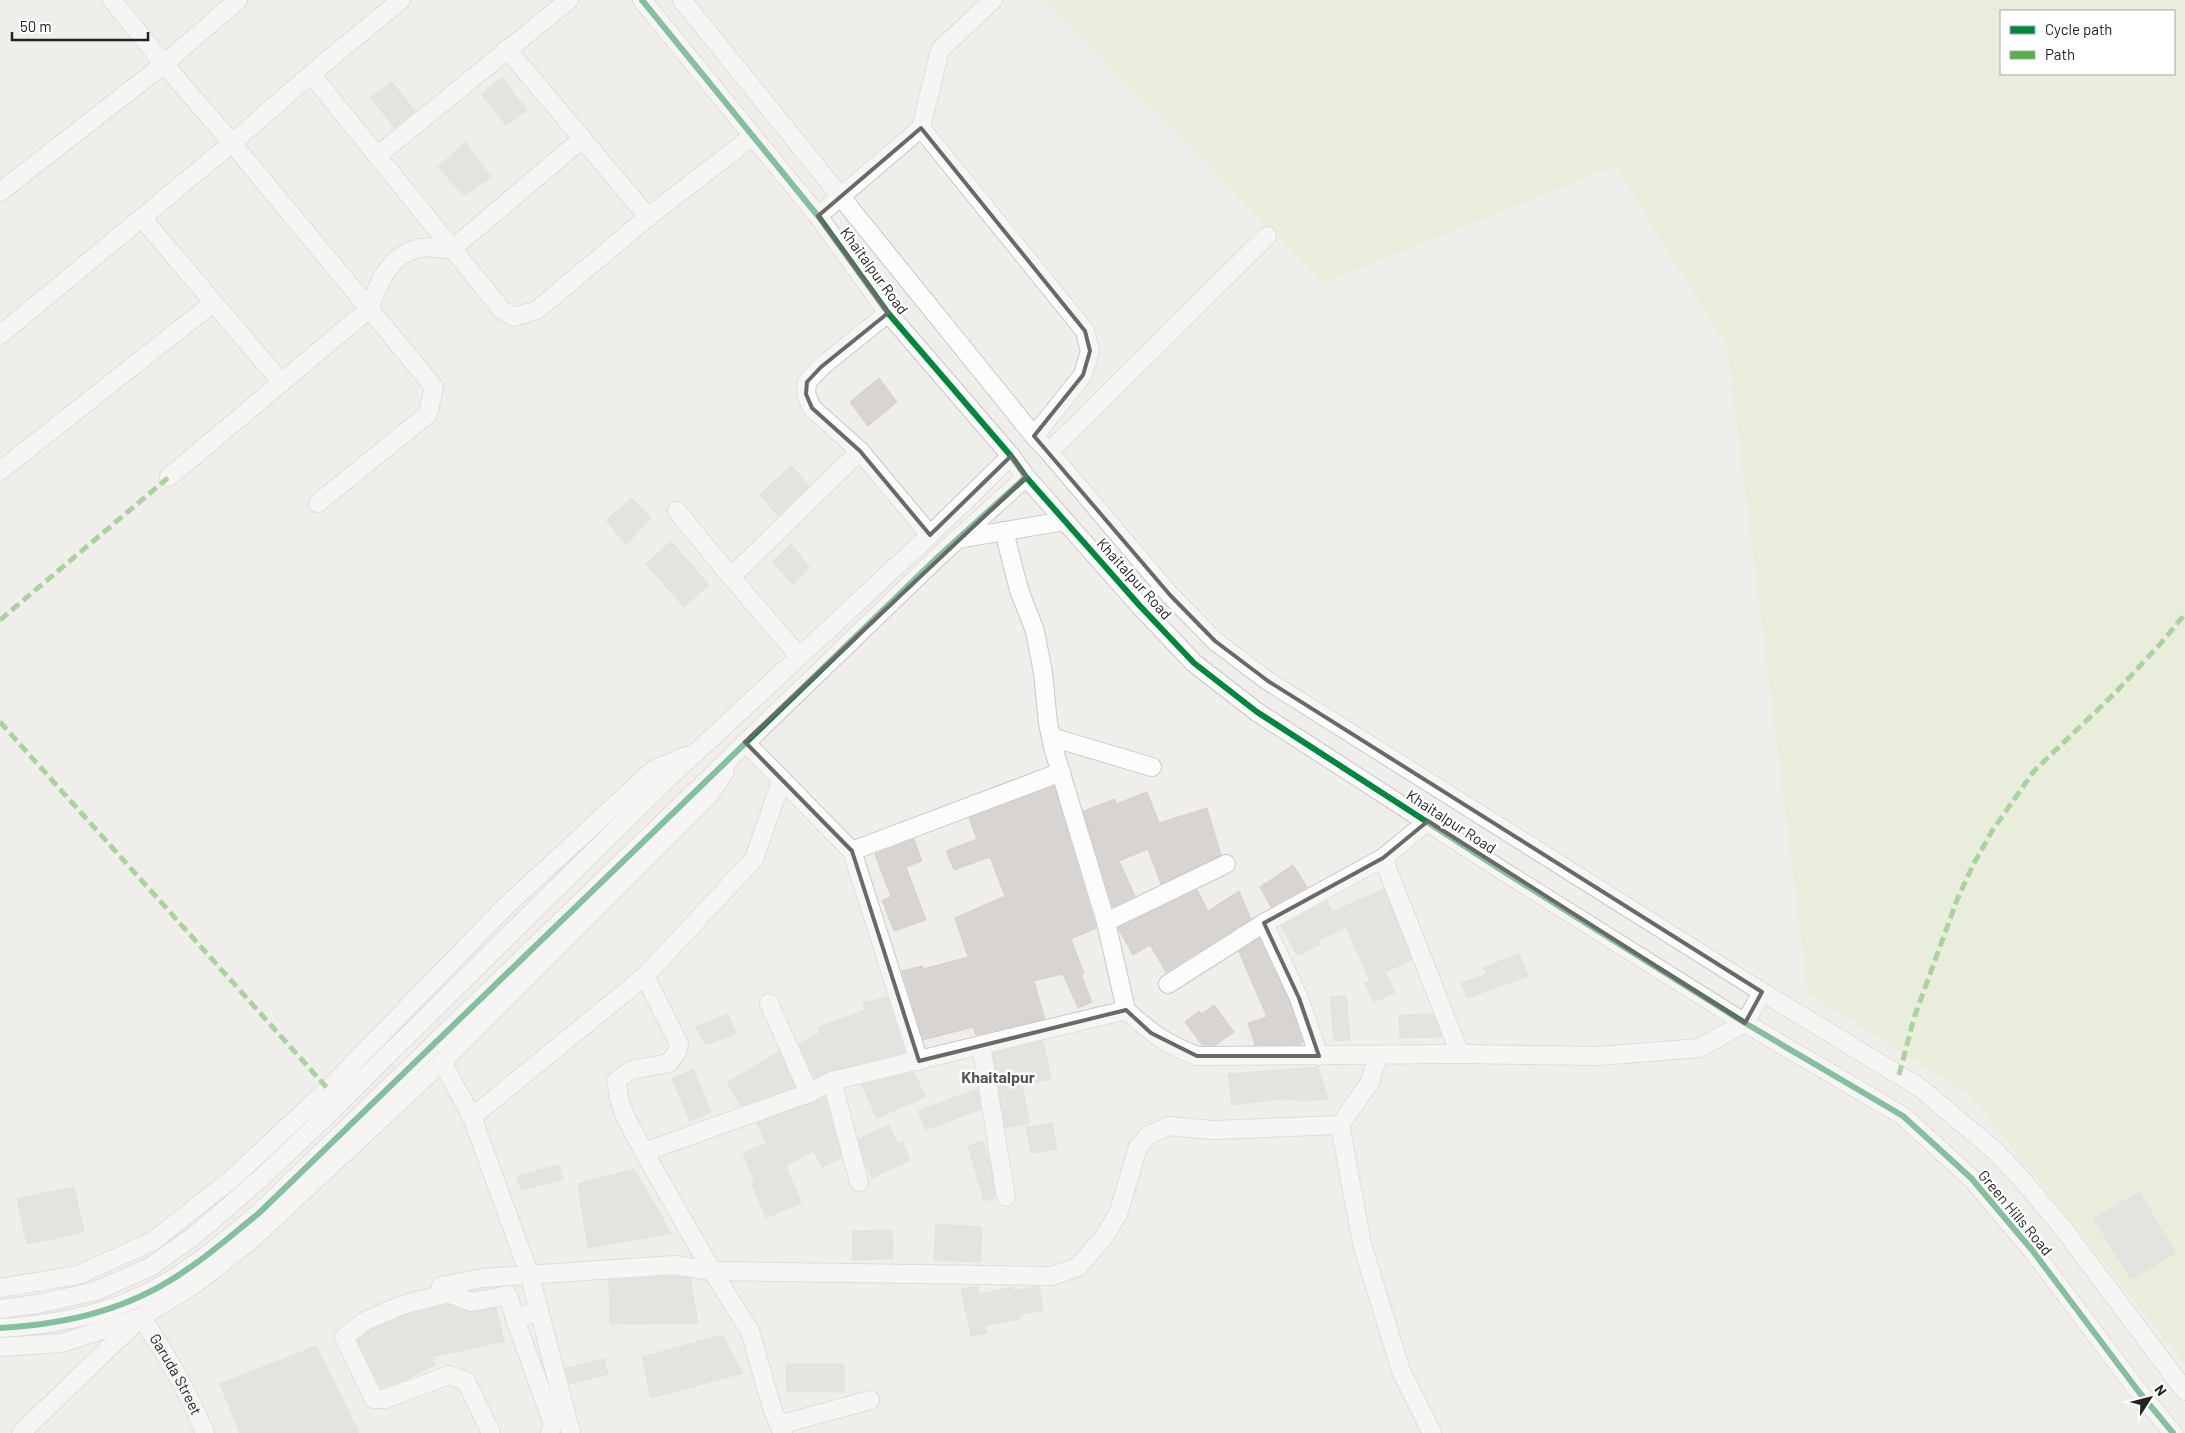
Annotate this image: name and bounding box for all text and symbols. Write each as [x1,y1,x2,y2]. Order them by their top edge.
scale bar [12,10,149,42]
legend [2000,10,2175,75]
text: 50 m [20,17,52,35]
text: Cycle path [2045,20,2112,38]
text: Path [2045,45,2075,63]
street label: Khaitalpur Road [837,223,912,317]
street label: Khaitalpur Road [1094,534,1176,623]
street label: Khaitalpur Road [1403,785,1500,857]
district label: Khaitalpur [961,1067,1035,1086]
street label: Green Hills Road [1975,1166,2057,1259]
street label: Garuda Street [146,1330,206,1417]
north arrow [2125,1373,2175,1423]
text: N [2151,1381,2171,1399]

